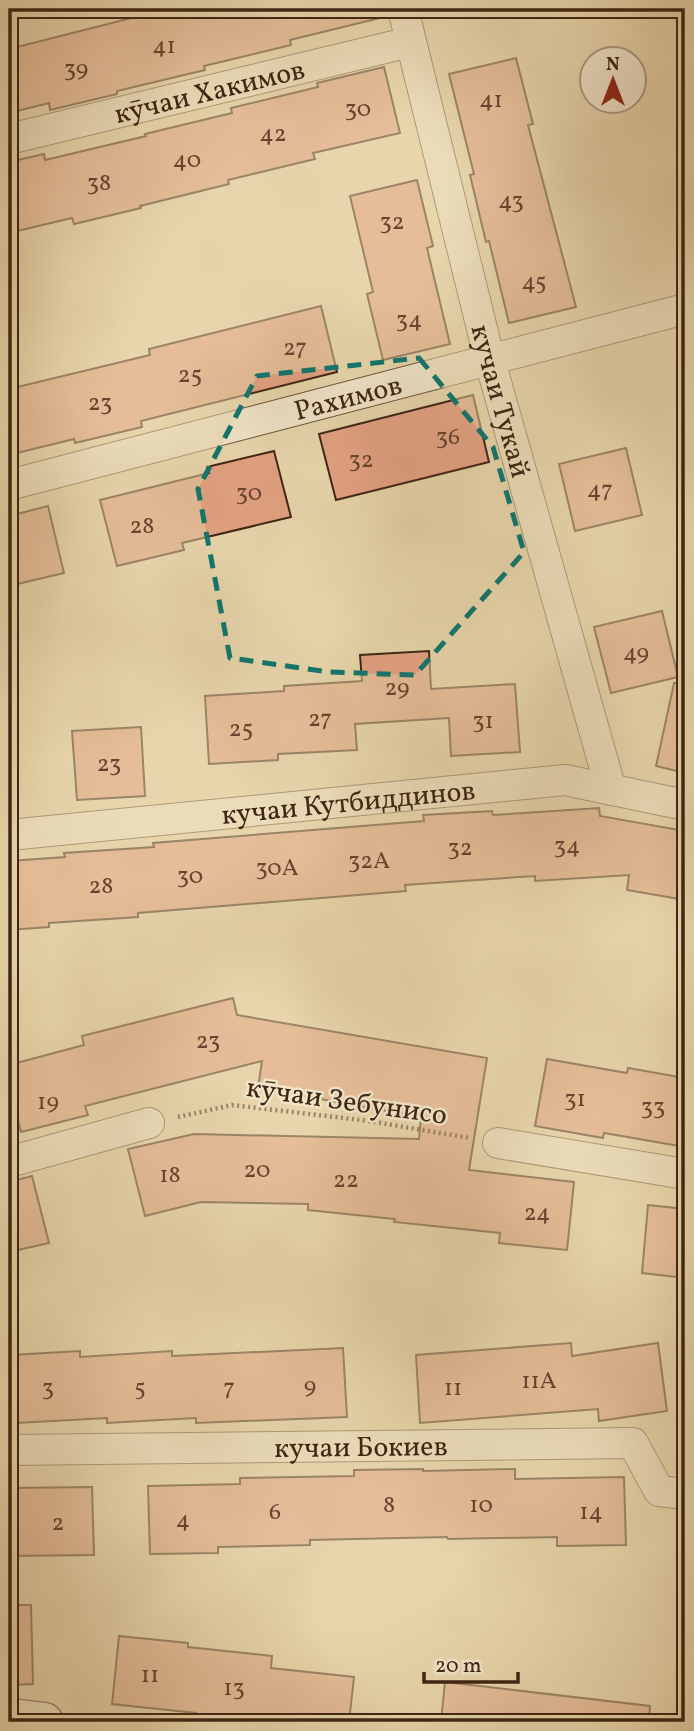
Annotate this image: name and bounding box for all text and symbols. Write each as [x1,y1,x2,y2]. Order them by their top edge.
house number: 41 [152,30,176,64]
north arrow [578,46,648,116]
street label: кӯчаи Хакимов [111,51,309,135]
text: N [606,52,620,78]
house number: 39 [64,53,88,87]
house number: 41 [479,84,503,118]
house number: 30 [345,93,371,127]
house number: 42 [259,118,287,152]
house number: 40 [173,144,201,178]
house number: 38 [87,167,111,201]
house number: 43 [498,185,524,219]
house number: 32 [379,206,405,240]
house number: 45 [521,266,547,300]
house number: 34 [396,304,422,338]
street label: кучаи Тукай [460,321,539,482]
house number: 27 [283,332,307,366]
house number: 25 [178,359,202,393]
street label: Рахимов [290,367,406,432]
house number: 23 [88,387,112,421]
house number: 36 [436,421,460,455]
house number: 32 [348,444,374,478]
house number: 47 [587,474,613,508]
house number: 30 [236,477,262,511]
house number: 28 [129,510,155,544]
house number: 49 [623,637,649,671]
house number: 29 [384,672,410,706]
house number: 27 [308,703,332,737]
house number: 31 [472,705,494,739]
house number: 25 [229,713,253,747]
house number: 23 [97,748,121,782]
street label: кучаи Кутбиддинов [220,772,477,836]
house number: 34 [554,830,580,864]
house number: 32 [447,832,473,866]
house number: 32А [348,845,390,879]
house number: 30А [255,852,299,886]
house number: 30 [177,860,203,894]
house number: 28 [88,870,114,904]
house number: 23 [196,1025,220,1059]
street label: кӯчаи Зебунисо [244,1069,450,1136]
house number: 31 [564,1083,586,1117]
house number: 19 [37,1086,59,1120]
house number: 33 [641,1091,665,1125]
house number: 20 [243,1154,271,1188]
house number: 18 [159,1159,181,1193]
house number: 22 [333,1164,359,1198]
house number: 24 [524,1197,550,1231]
house number: 11А [521,1365,557,1399]
house number: 9 [304,1370,316,1404]
house number: 3 [42,1372,54,1406]
house number: 5 [134,1372,146,1406]
house number: 7 [223,1372,235,1406]
house number: 11 [444,1372,462,1406]
street label: кучаи Бокиев [274,1428,448,1469]
house number: 8 [383,1489,395,1523]
house number: 10 [469,1489,493,1523]
house number: 6 [269,1496,281,1530]
house number: 14 [579,1496,603,1530]
house number: 4 [176,1504,190,1538]
house number: 2 [52,1507,64,1541]
scale bar [424,1640,519,1684]
text: 20 m [435,1652,481,1681]
house number: 11 [141,1659,159,1693]
house number: 13 [223,1672,245,1706]

